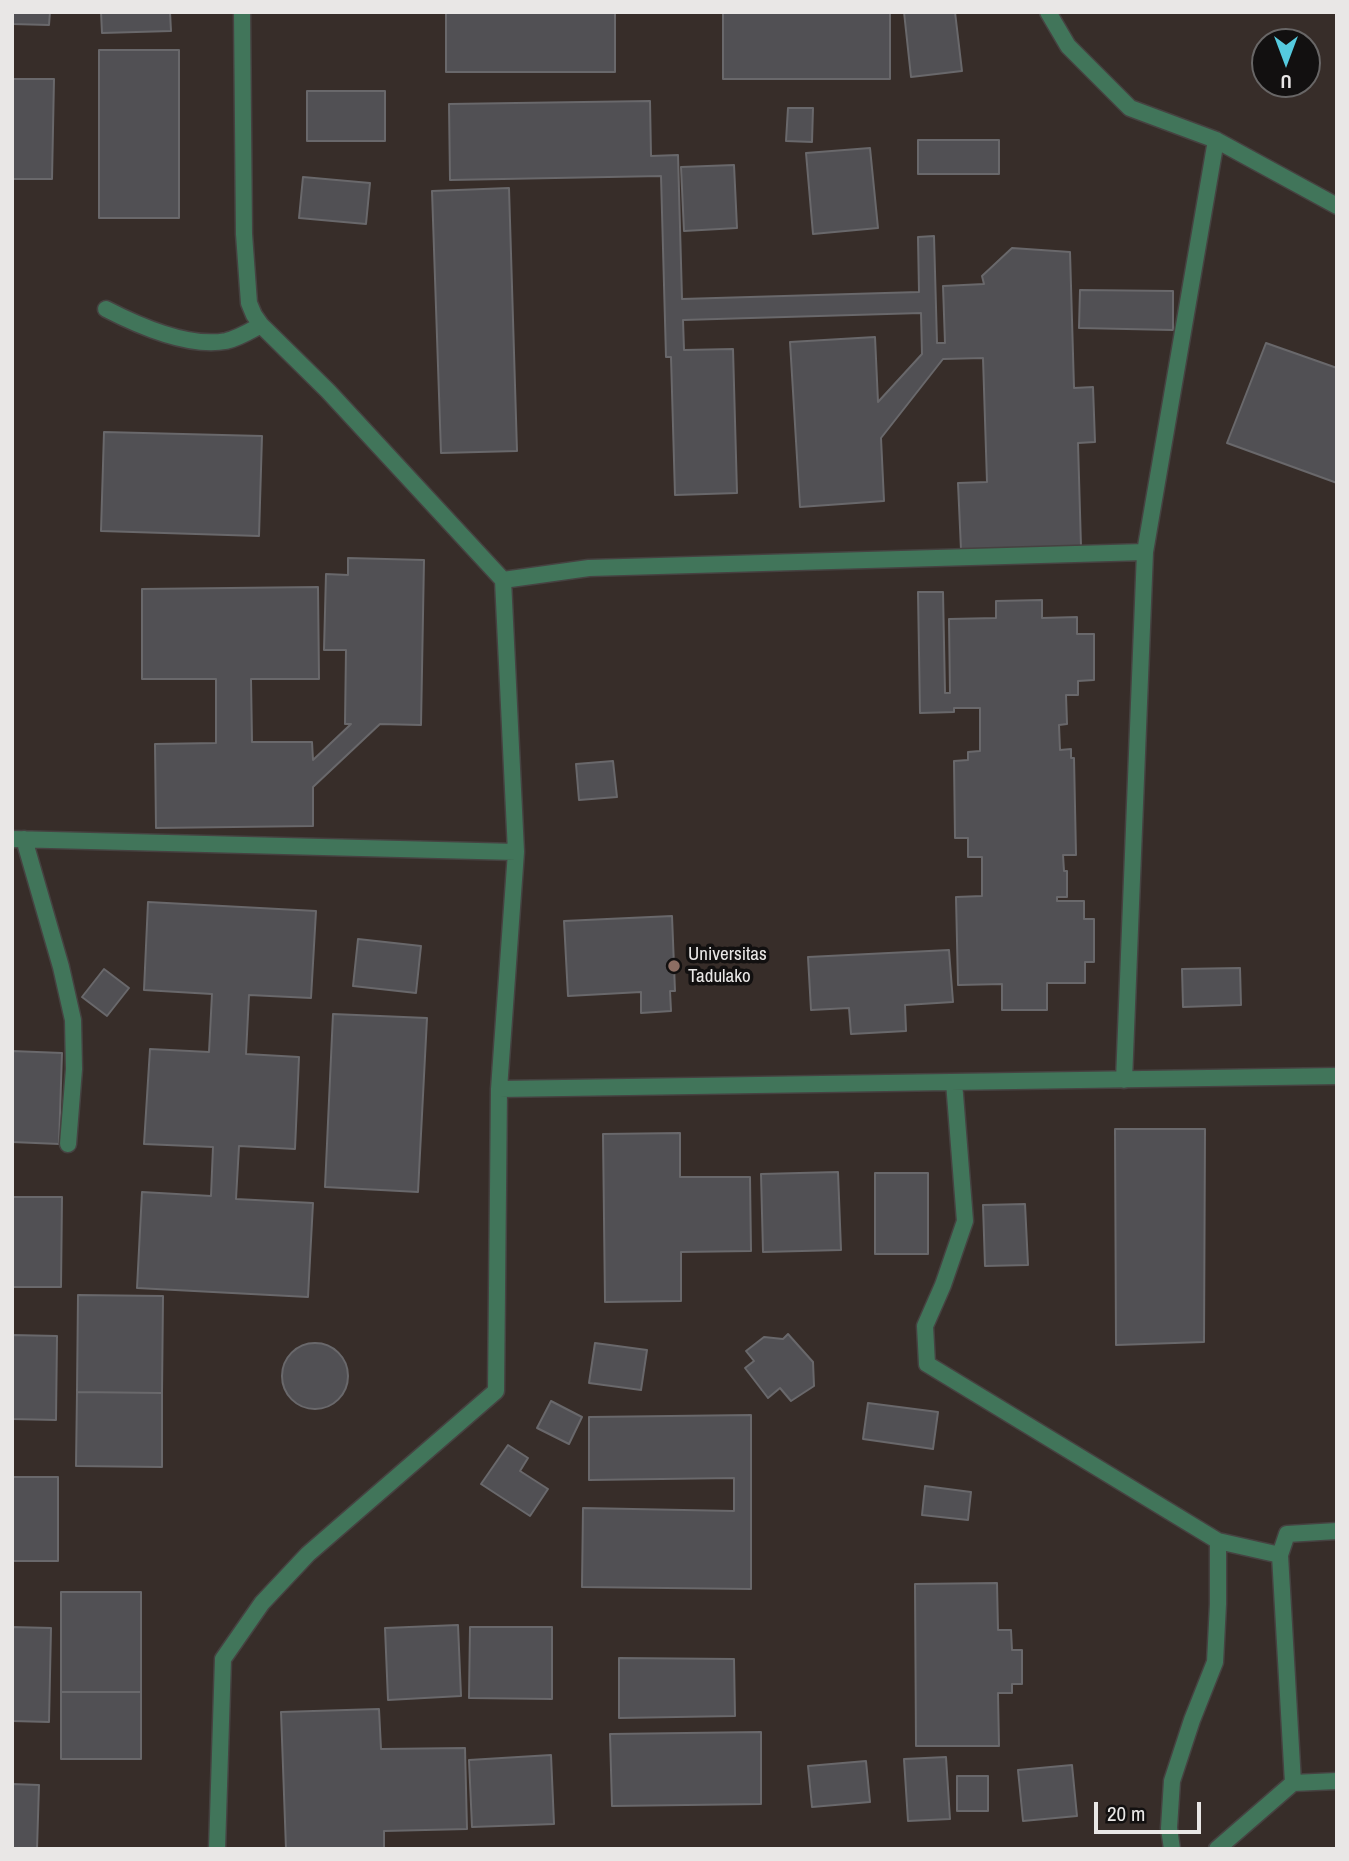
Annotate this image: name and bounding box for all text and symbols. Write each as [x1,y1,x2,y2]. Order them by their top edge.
north arrow [1251,28,1321,98]
text: U [1280,69,1292,95]
place label: Universitas Tadulako [688,944,767,988]
marker: Universitas Tadulako [666,958,682,974]
scale bar [1097,1787,1204,1831]
text: 20 m [1107,1799,1145,1828]

